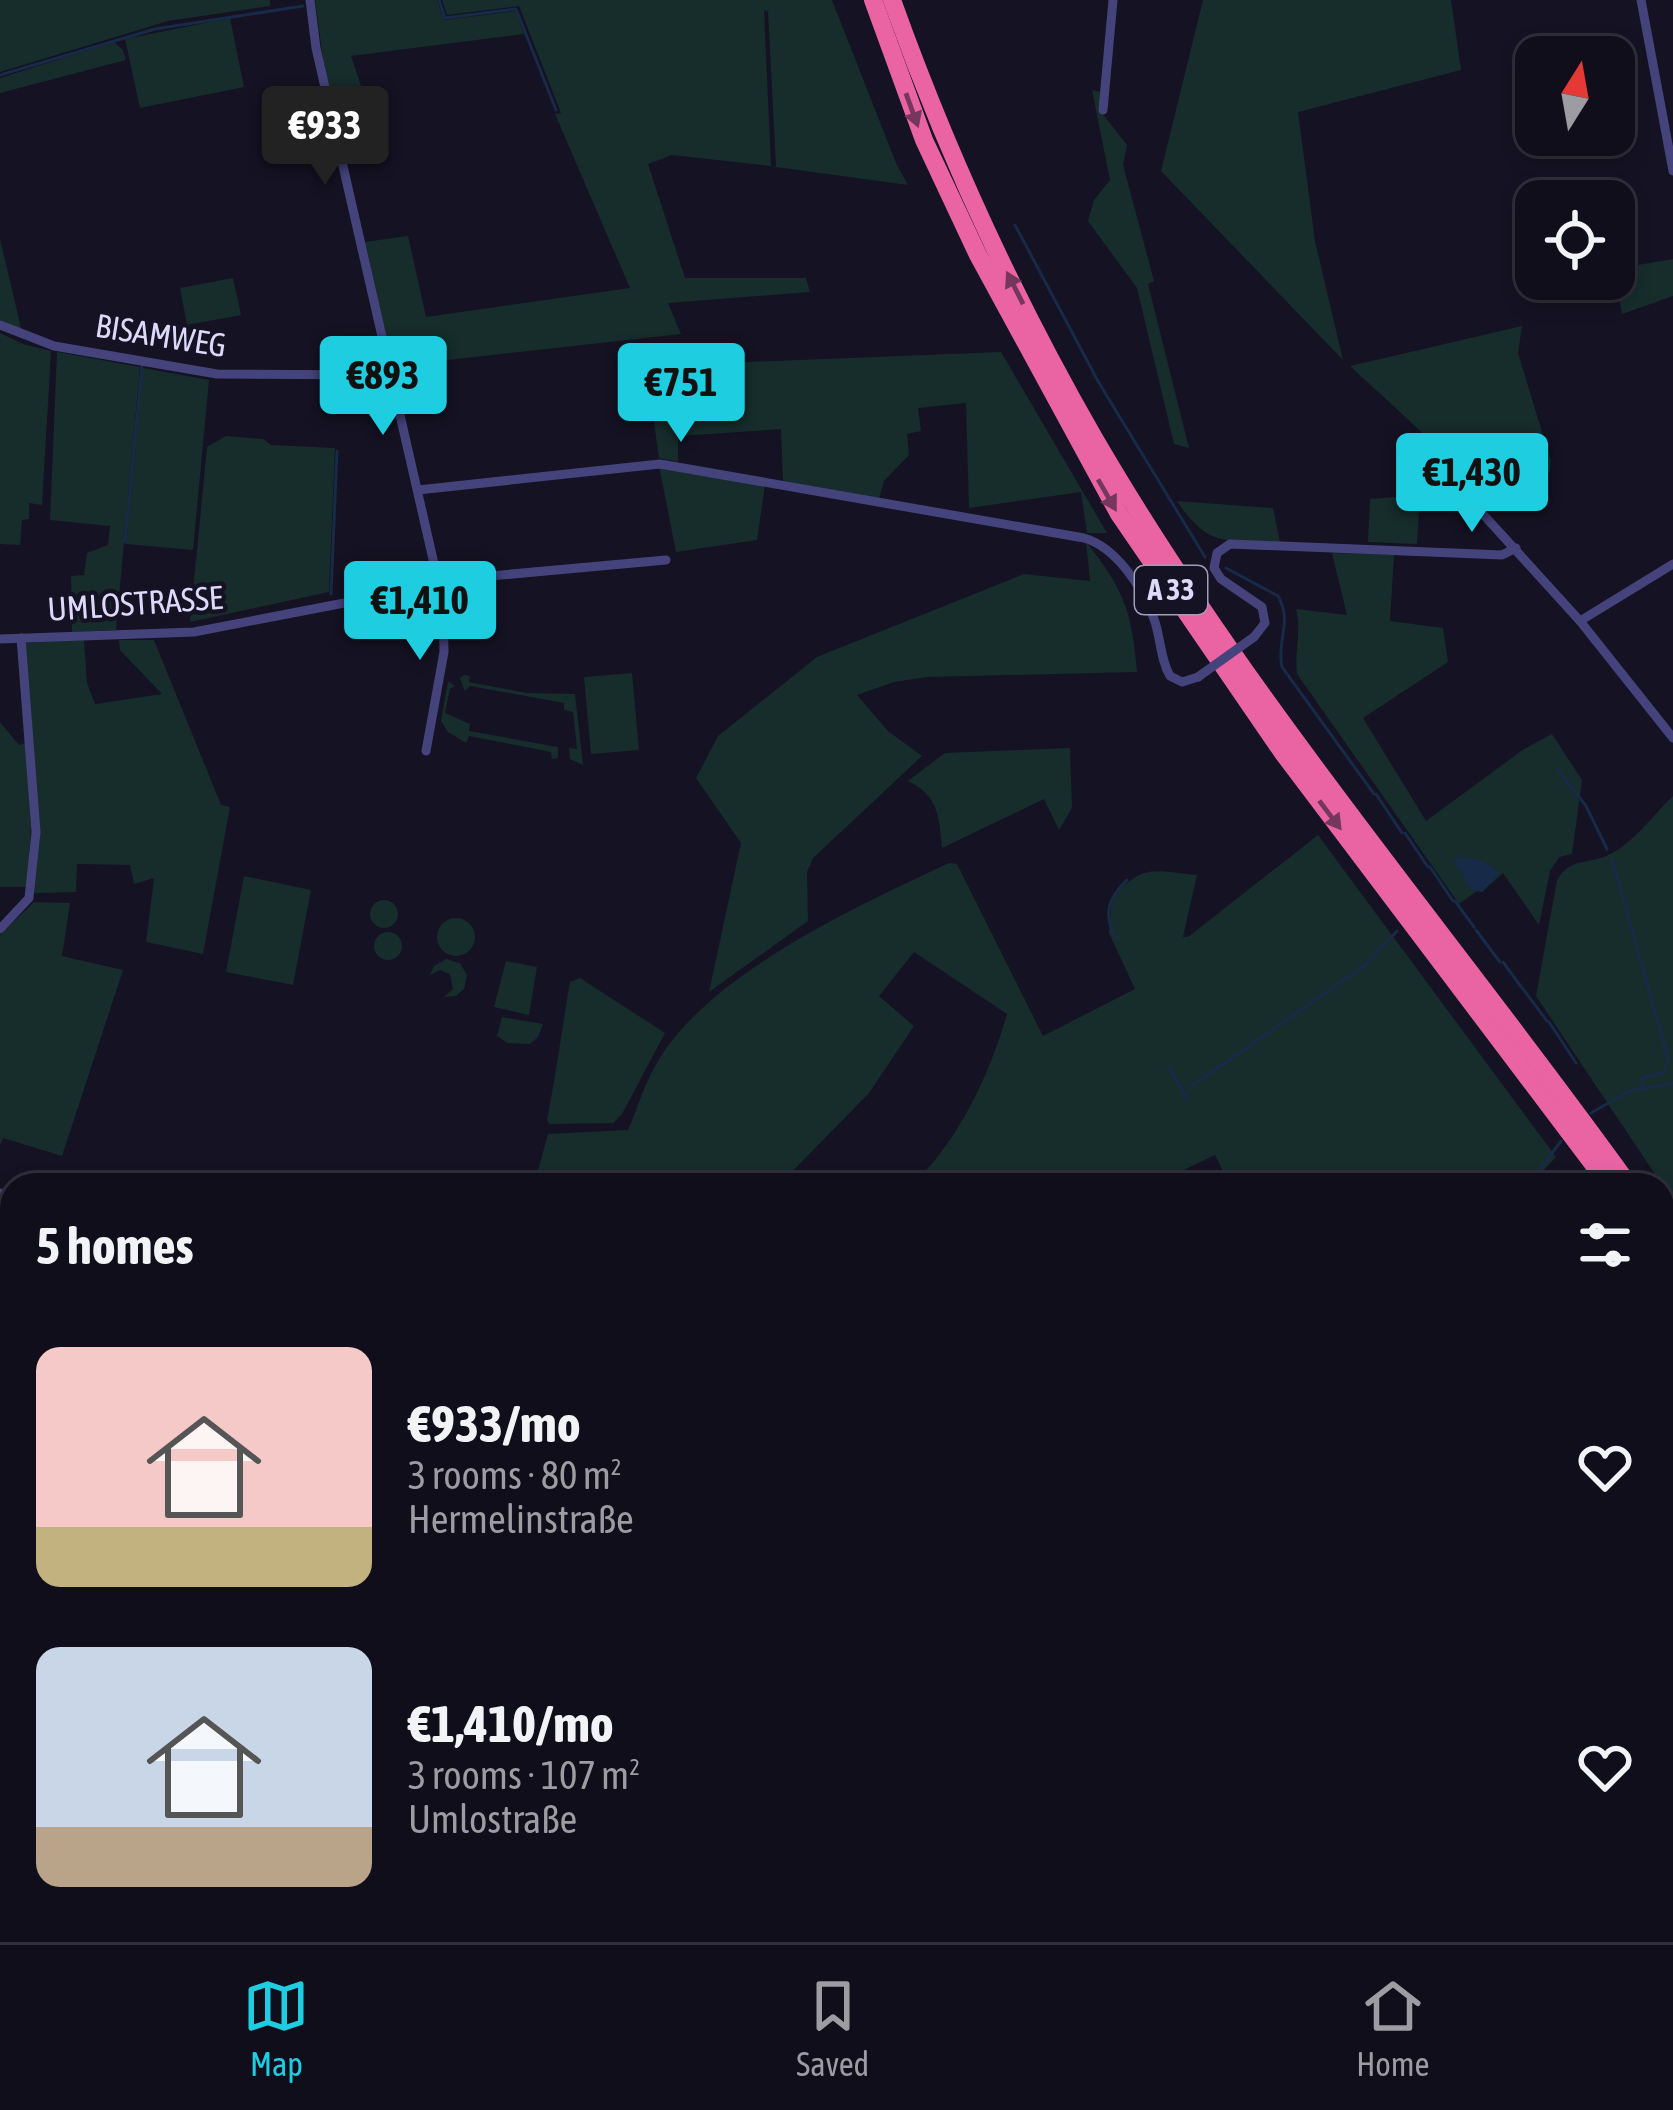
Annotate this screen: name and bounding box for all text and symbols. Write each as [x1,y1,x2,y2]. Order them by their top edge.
north arrow [1515,36,1635,156]
map controls [1515,36,1635,300]
pin: €933 [254,86,396,188]
one-way arrow [904,92,923,128]
text: €933 [289,103,361,147]
button: locate [1515,180,1635,300]
one-way arrow [1006,271,1026,305]
street label: BISAMWEG [93,306,229,364]
pin: €893 [312,336,454,438]
pin: €751 [610,343,752,445]
text: €893 [347,353,419,397]
text: €751 [645,360,717,404]
pin: €1,430 [1374,433,1570,535]
text: €1,430 [1423,450,1521,494]
one-way arrow [1096,478,1117,512]
pin: €1,410 [322,561,518,663]
road number: A 33 [1135,566,1207,614]
street label: UMLOSTRASSE [46,578,224,628]
text: €1,410 [371,578,469,622]
one-way arrow [1317,799,1342,831]
icon: filters [1572,1212,1638,1278]
text: 5 homes [36,1216,194,1275]
text: €933/mo [408,1394,581,1453]
icon: home [132,1395,276,1539]
icon: heart [1572,1434,1638,1500]
text: 3 rooms · 80 m² [408,1453,622,1497]
text: Hermelinstraße [408,1497,634,1541]
text: €1,410/mo [408,1694,614,1753]
icon: home [132,1695,276,1839]
icon: heart [1572,1734,1638,1800]
text: 3 rooms · 107 m² [408,1753,640,1797]
text: Umlostraße [408,1797,577,1841]
tab: Map [243,1973,309,2083]
tab: Saved [796,1973,869,2083]
tab: Home [1356,1973,1430,2083]

